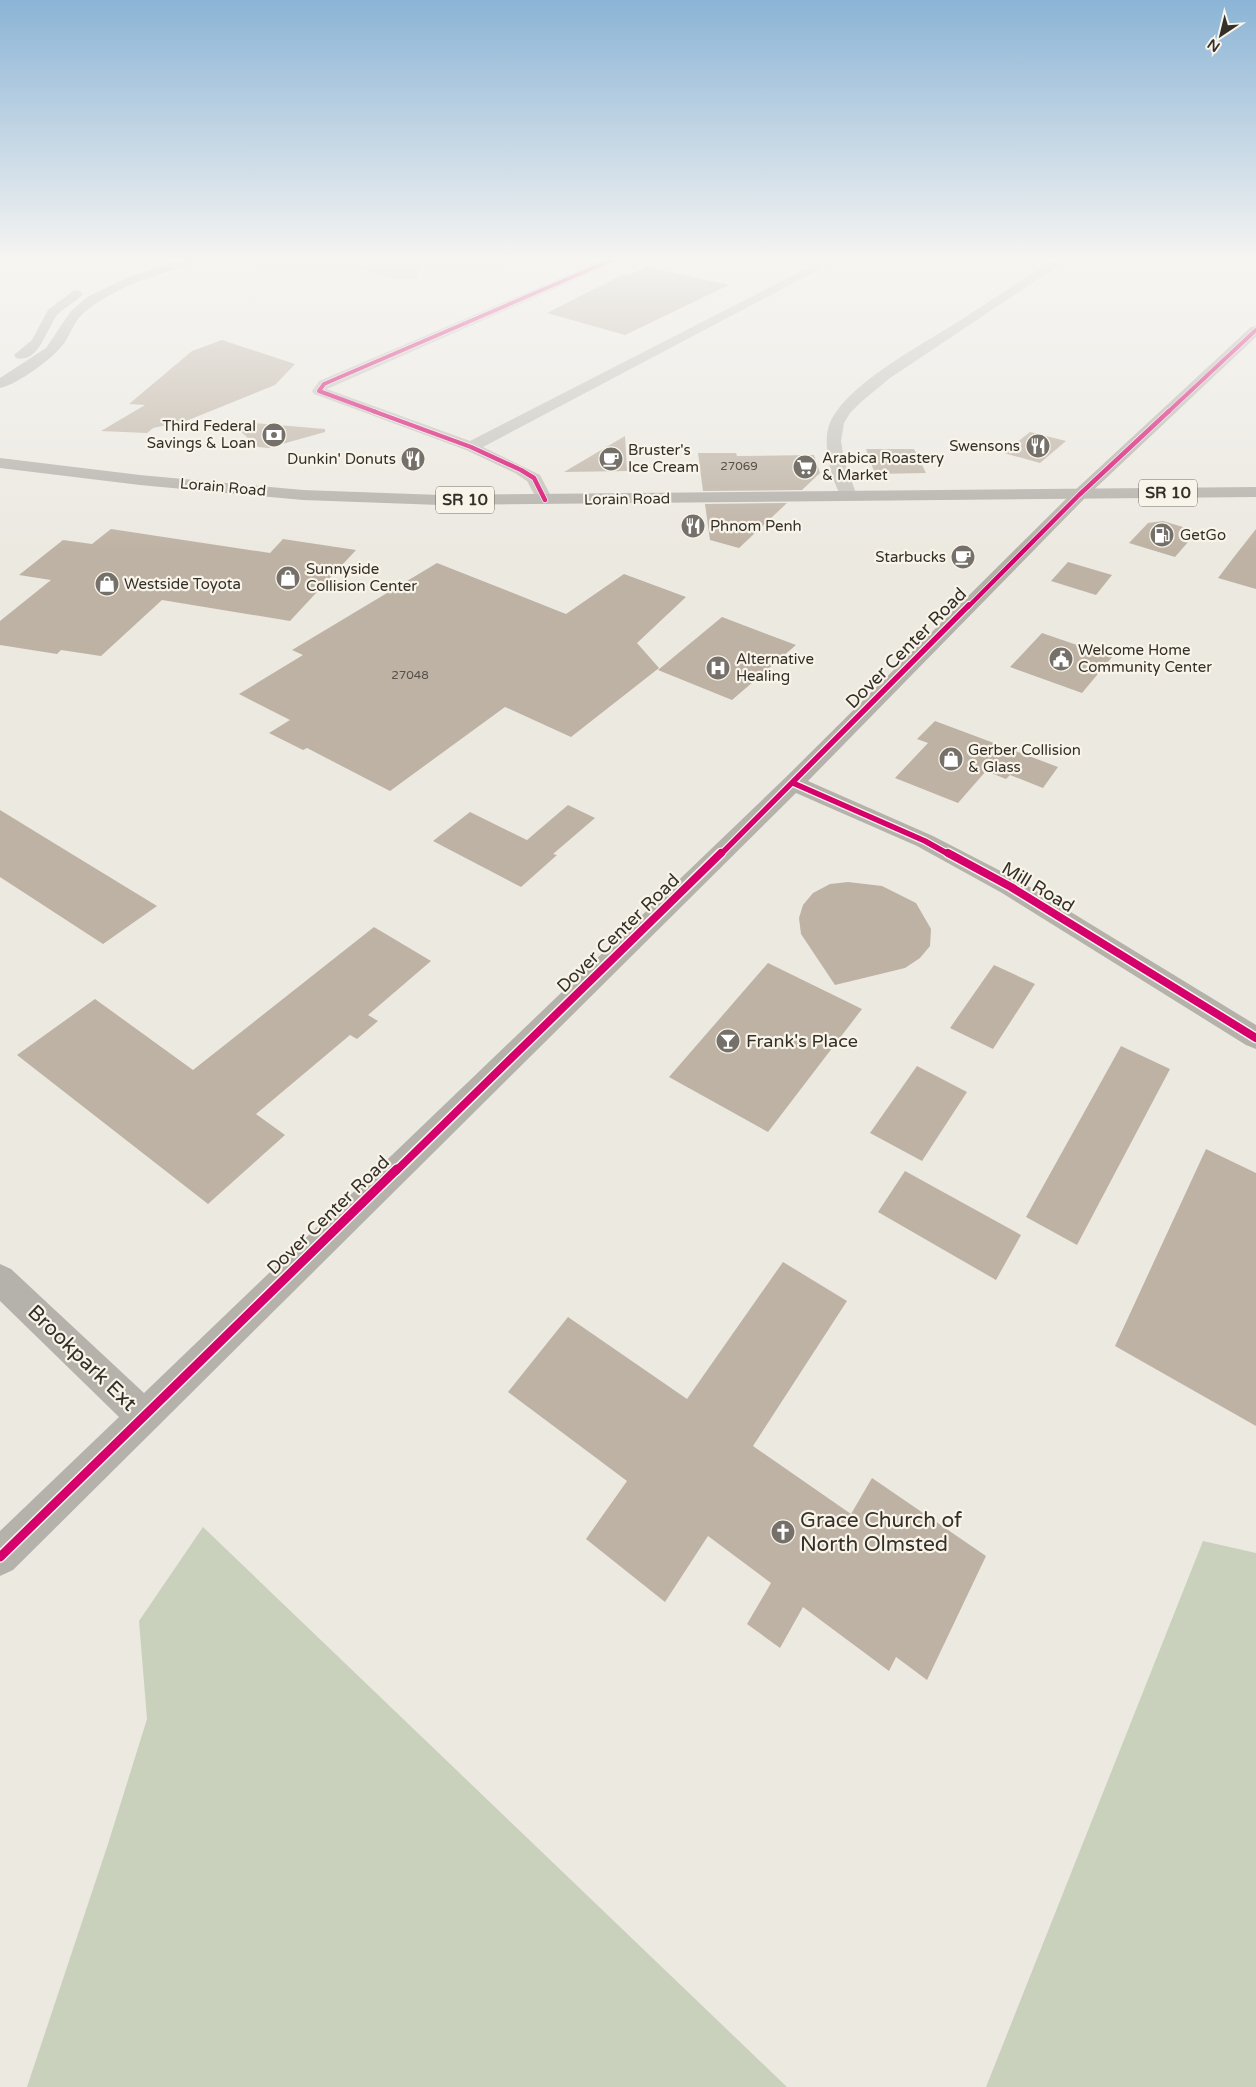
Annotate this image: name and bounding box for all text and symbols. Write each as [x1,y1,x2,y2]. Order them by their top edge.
north arrow [1196,10,1246,60]
text: N [1204,35,1223,55]
place label: Third Federal Savings & Loan [147,417,256,452]
bank icon: Third Federal Savings & Loan [261,422,287,448]
restaurant icon: Swensons [1025,433,1051,459]
place label: Swensons [949,437,1020,455]
place label: Bruster's Ice Cream [628,441,699,476]
restaurant icon: Dunkin' Donuts [400,446,426,472]
cafe icon: Bruster's Ice Cream [598,446,624,472]
place label: Arabica Roastery & Market [822,449,944,484]
place label: Dunkin' Donuts [287,450,396,468]
supermarket icon: Arabica Roastery & Market [792,454,818,480]
house number: 27069 [720,459,758,473]
street label: Lorain Road [179,474,267,500]
road number: SR 10 [1139,479,1197,506]
road number: SR 10 [436,486,494,514]
street label: Lorain Road [584,489,670,509]
restaurant icon: Phnom Penh [680,513,706,539]
place label: Phnom Penh [710,517,802,535]
fuel station icon: GetGo [1149,522,1175,548]
place label: GetGo [1180,526,1226,544]
cafe icon: Starbucks [950,544,976,570]
place label: Starbucks [875,548,946,566]
place label: Sunnyside Collision Center [306,560,417,595]
shop icon: Sunnyside Collision Center [275,565,301,591]
shop icon: Westside Toyota [94,571,120,597]
place label: Westside Toyota [124,575,241,593]
street label: Dover Center Road [841,583,971,713]
place label: Welcome Home Community Center [1078,641,1212,676]
public building icon: Welcome Home Community Center [1048,646,1074,672]
place label: Alternative Healing [736,650,814,685]
hospital icon: Alternative Healing [705,655,731,681]
house number: 27048 [391,668,429,682]
place label: Gerber Collision & Glass [968,741,1081,776]
shop icon: Gerber Collision & Glass [938,746,964,772]
street label: Mill Road [998,857,1078,917]
street label: Dover Center Road [552,869,684,997]
bar icon: Frank's Place [715,1028,741,1054]
place label: Frank's Place [746,1030,858,1052]
street label: Dover Center Road [262,1151,394,1279]
street label: Brookpark Ext [22,1300,142,1416]
place label: Grace Church of North Olmsted [800,1508,962,1557]
church icon: Grace Church of North Olmsted [770,1519,796,1545]

